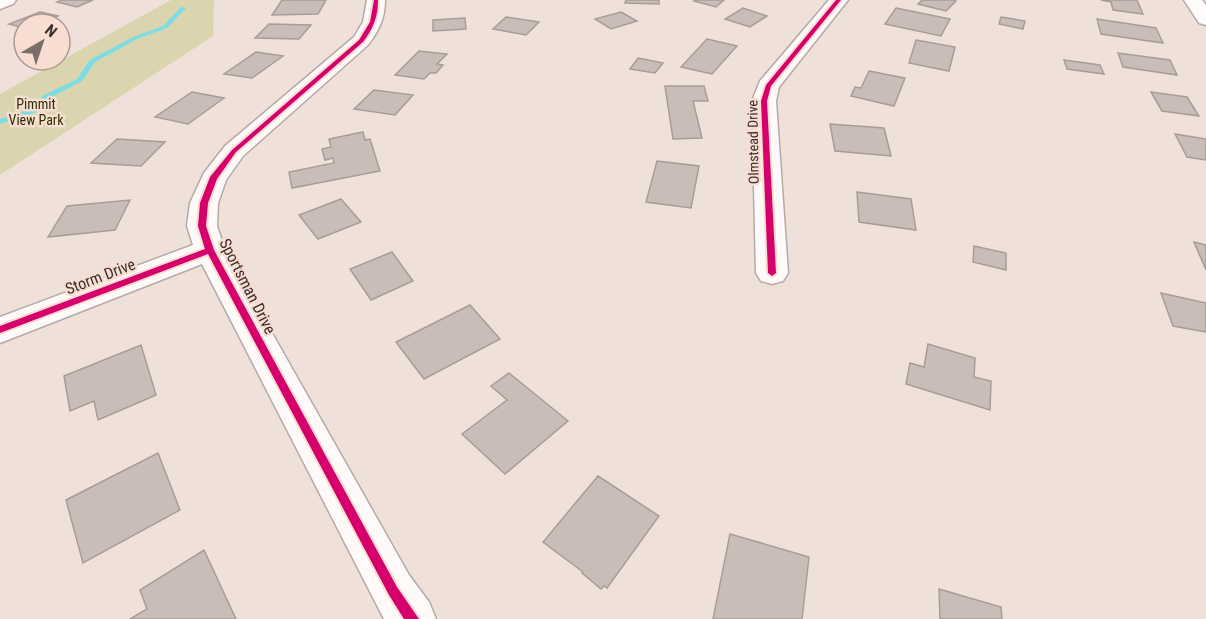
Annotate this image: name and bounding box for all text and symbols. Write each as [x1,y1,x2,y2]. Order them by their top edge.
north arrow [12,12,72,72]
text: N [41,20,61,41]
park label: Pimmit View Park [9,96,64,128]
street label: Olmstead Drive [744,99,762,184]
street label: Sportsman Drive [215,235,280,337]
street label: Storm Drive [63,254,138,298]

